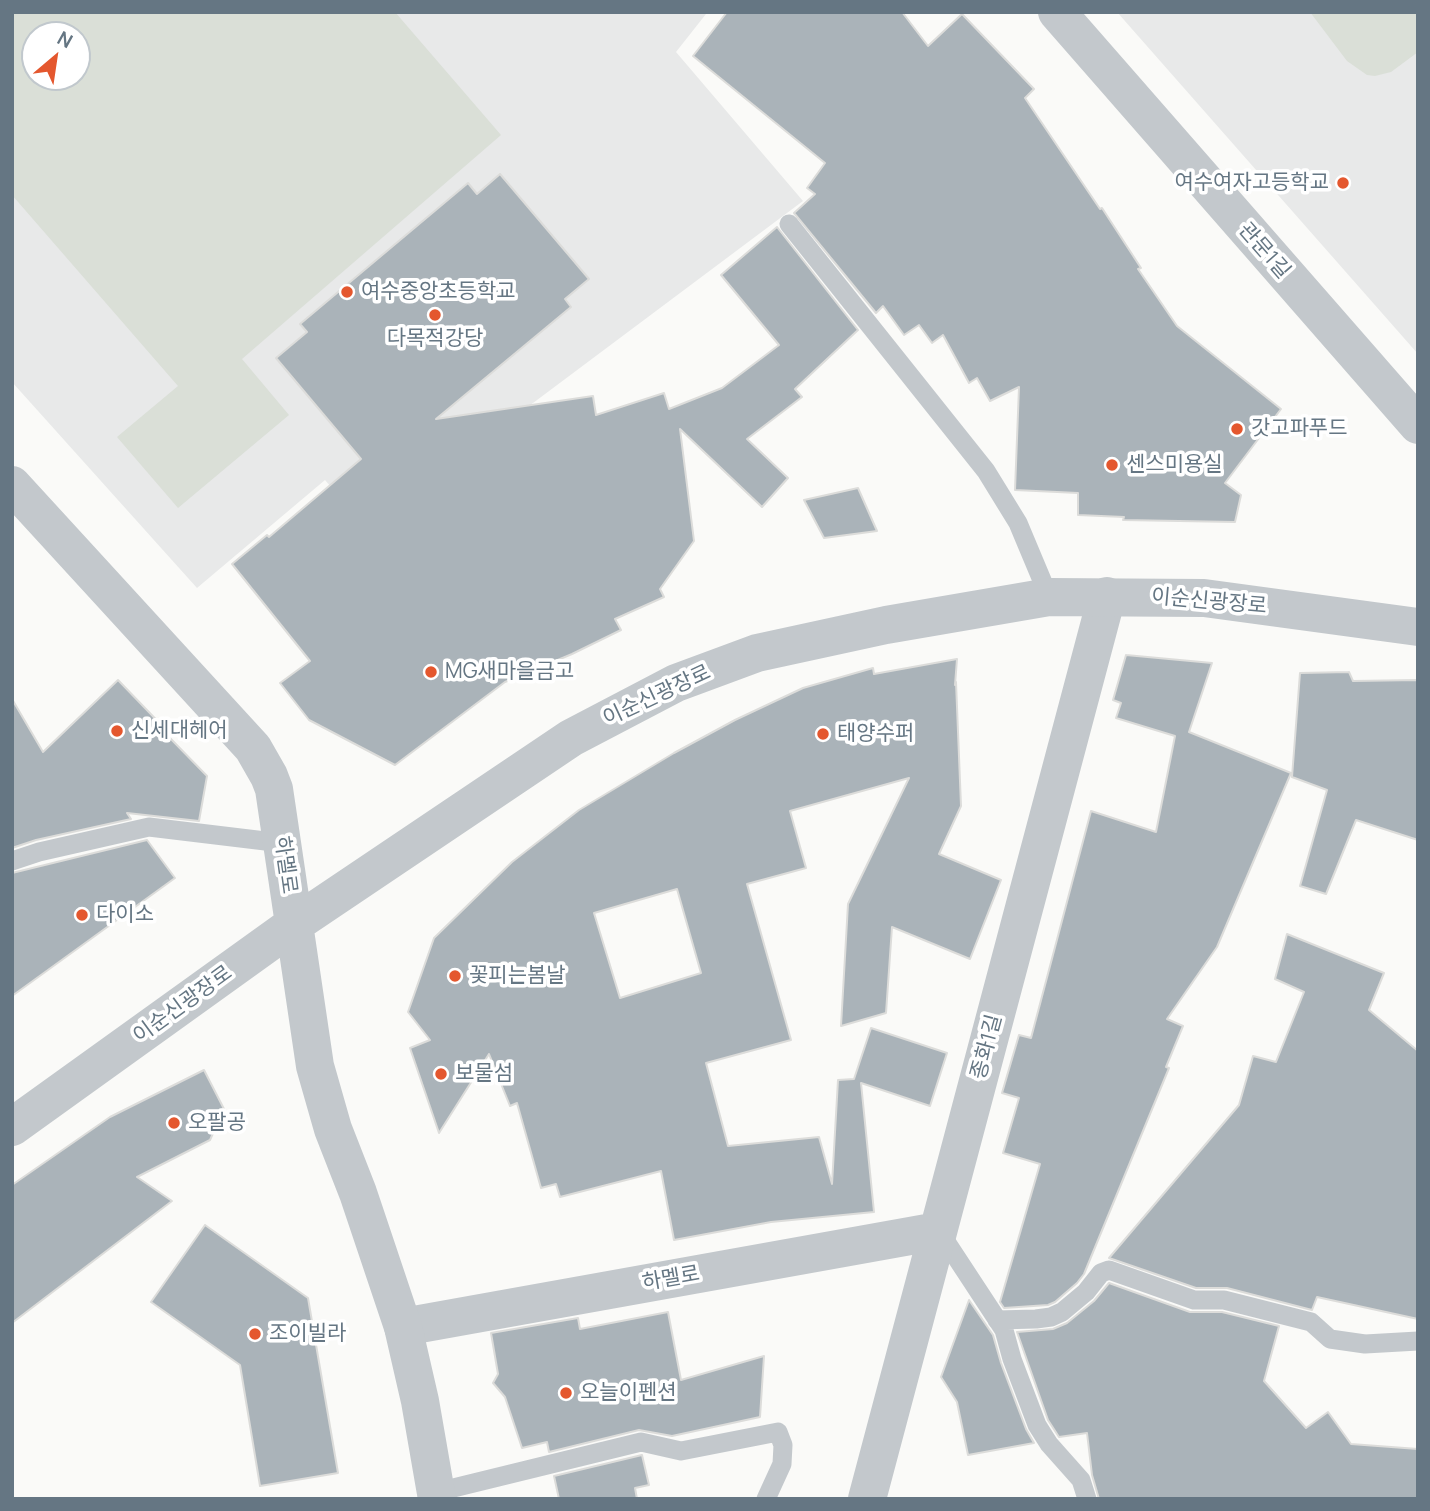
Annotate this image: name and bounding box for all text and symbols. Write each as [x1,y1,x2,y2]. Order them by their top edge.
north arrow [21,21,91,91]
text: N [53,25,77,54]
place label: 여수여자고등학교 [1174,170,1329,196]
marker: 여수여자고등학교 [1335,175,1351,191]
street label: 관문1길 [1233,218,1295,284]
place label: 여수중앙초등학교 [361,279,516,305]
marker: 여수중앙초등학교 [339,284,355,300]
marker: 다목적강당 [427,307,443,323]
place label: 다목적강당 [387,326,483,352]
place label: 갓고파푸드 [1251,416,1348,442]
marker: 갓고파푸드 [1229,421,1245,437]
place label: 센스미용실 [1126,452,1223,478]
marker: 센스미용실 [1104,457,1120,473]
street label: 이순신광장로 [1150,584,1268,620]
place label: MG새마을금고 [445,659,574,685]
street label: 이순신광장로 [599,660,715,732]
marker: MG새마을금고 [423,664,439,680]
place label: 신세대헤어 [131,718,228,744]
place label: 태양수퍼 [837,721,914,747]
marker: 신세대헤어 [109,723,125,739]
marker: 태양수퍼 [815,726,831,742]
street label: 하멜로 [268,835,302,895]
place label: 다이소 [96,902,154,928]
marker: 다이소 [74,907,90,923]
street label: 이순신광장로 [129,961,237,1049]
place label: 꽃피는봄날 [469,963,566,989]
marker: 꽃피는봄날 [447,968,463,984]
street label: 종화1길 [966,1012,1008,1082]
place label: 보물섬 [455,1061,513,1087]
marker: 보물섬 [433,1066,449,1082]
place label: 오팔공 [188,1110,246,1136]
marker: 오팔공 [166,1115,182,1131]
street label: 하멜로 [640,1262,702,1296]
place label: 조이빌라 [269,1321,346,1347]
marker: 조이빌라 [247,1326,263,1342]
place label: 오늘이펜션 [580,1380,677,1406]
marker: 오늘이펜션 [558,1385,574,1401]

